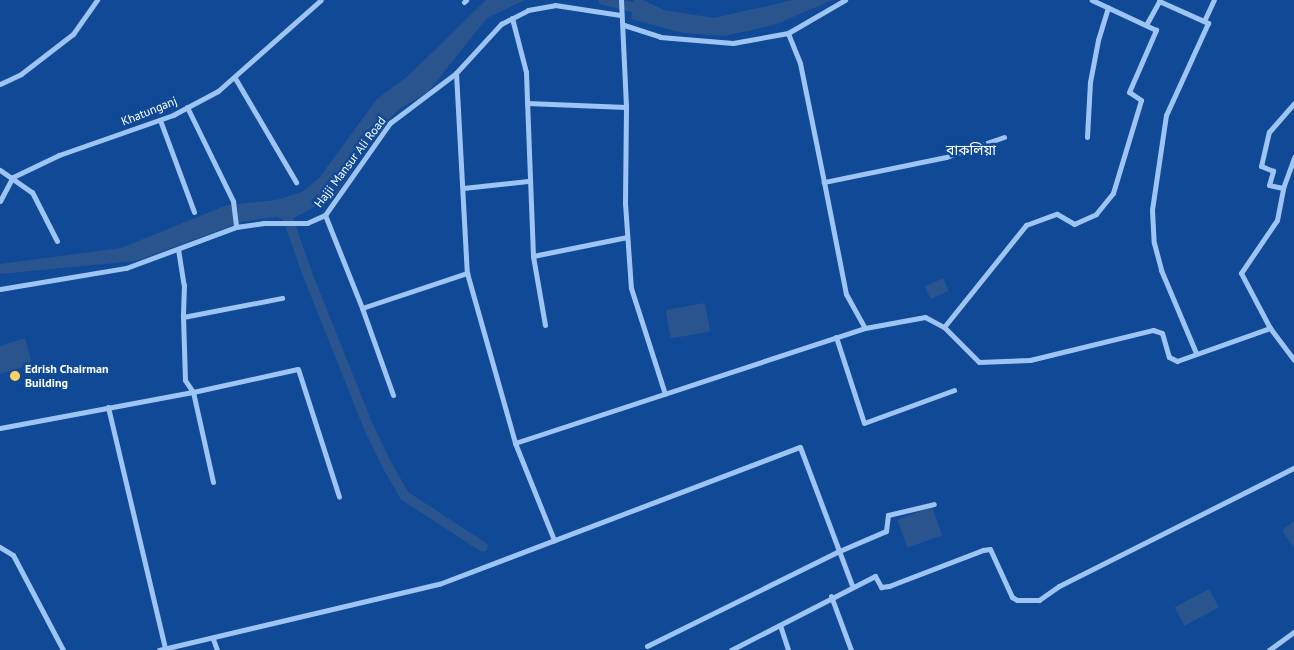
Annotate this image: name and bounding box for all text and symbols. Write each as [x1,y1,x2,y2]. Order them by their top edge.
street label: Khatunganj [119,93,179,129]
street label: Hajji Mansur Ali Road [311,114,389,210]
district label: বাকলিয়া [946,142,996,158]
place label: Edrish Chairman Building [25,362,109,390]
marker: Edrish Chairman Building [9,370,21,382]

